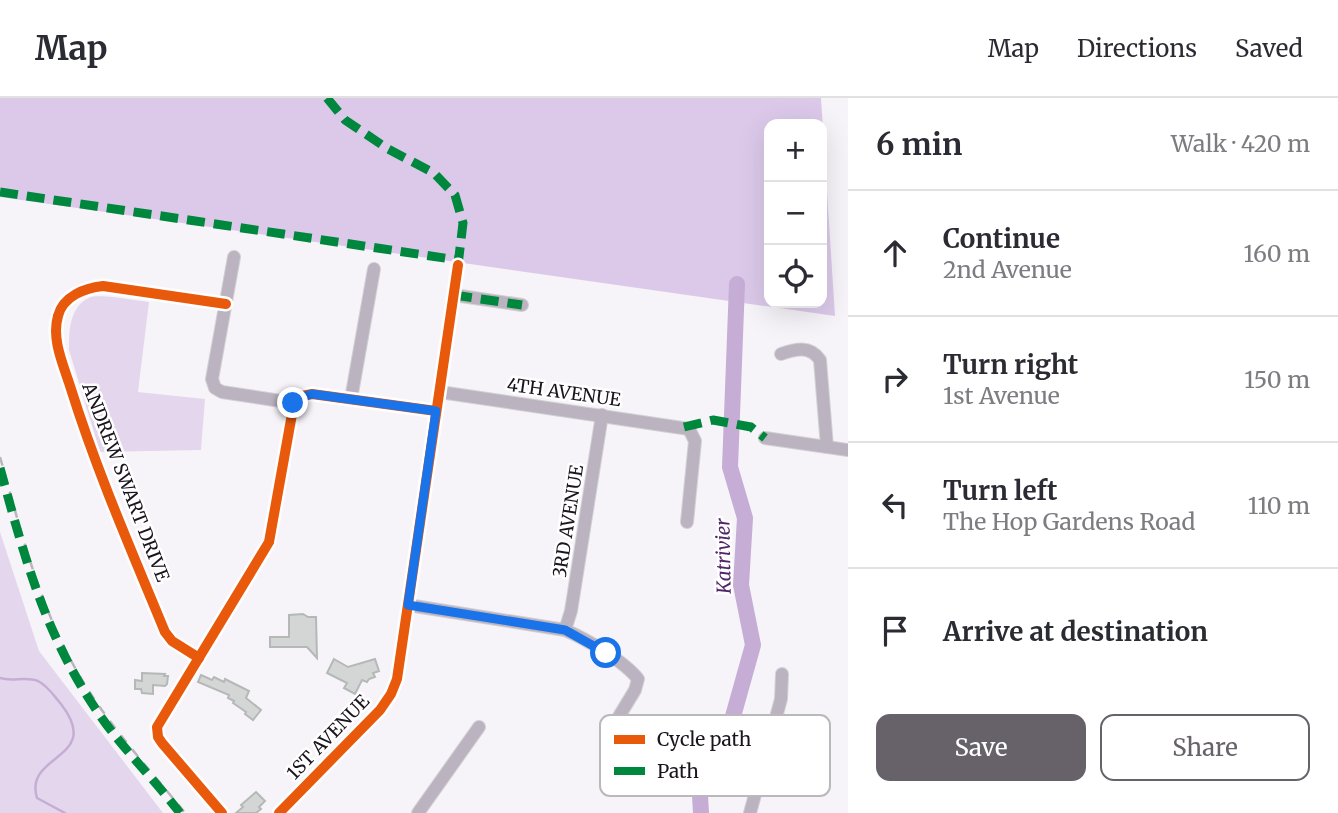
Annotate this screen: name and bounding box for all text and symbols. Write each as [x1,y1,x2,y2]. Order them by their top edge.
text: Map [35,28,108,69]
text: Map [988,33,1039,64]
text: Directions [1077,33,1197,64]
text: Saved [1235,33,1303,64]
map controls [764,119,827,308]
button: + [764,119,827,182]
text: 6 min [876,125,962,163]
text: Walk · 420 m [1171,129,1310,158]
button: − [764,182,827,245]
text: Continue [943,222,1060,255]
icon: ahead [876,234,914,272]
text: 160 m [1244,239,1310,268]
button: locate [764,245,827,308]
text: 2nd Avenue [943,255,1072,284]
text: Turn right [943,348,1078,381]
icon: right [876,360,914,398]
text: 150 m [1244,365,1310,394]
street label: 4TH AVENUE [506,373,623,411]
street label: ANDREW SWART DRIVE [77,378,175,585]
text: 1st Avenue [943,381,1060,410]
route end [277,387,308,418]
street label: 3RD AVENUE [548,462,588,579]
text: Turn left [943,474,1057,507]
icon: left [876,486,914,524]
text: 110 m [1248,491,1310,520]
text: The Hop Gardens Road [943,507,1195,536]
water label: Katrivier [710,518,736,595]
icon: arrive [876,612,914,650]
text: Arrive at destination [943,615,1208,648]
route start [590,637,621,668]
street label: 1ST AVENUE [282,689,374,784]
button: Save [876,714,1086,781]
button: Share [1100,714,1310,781]
legend [600,715,830,796]
text: Cycle path [657,727,752,751]
text: Path [657,759,699,783]

